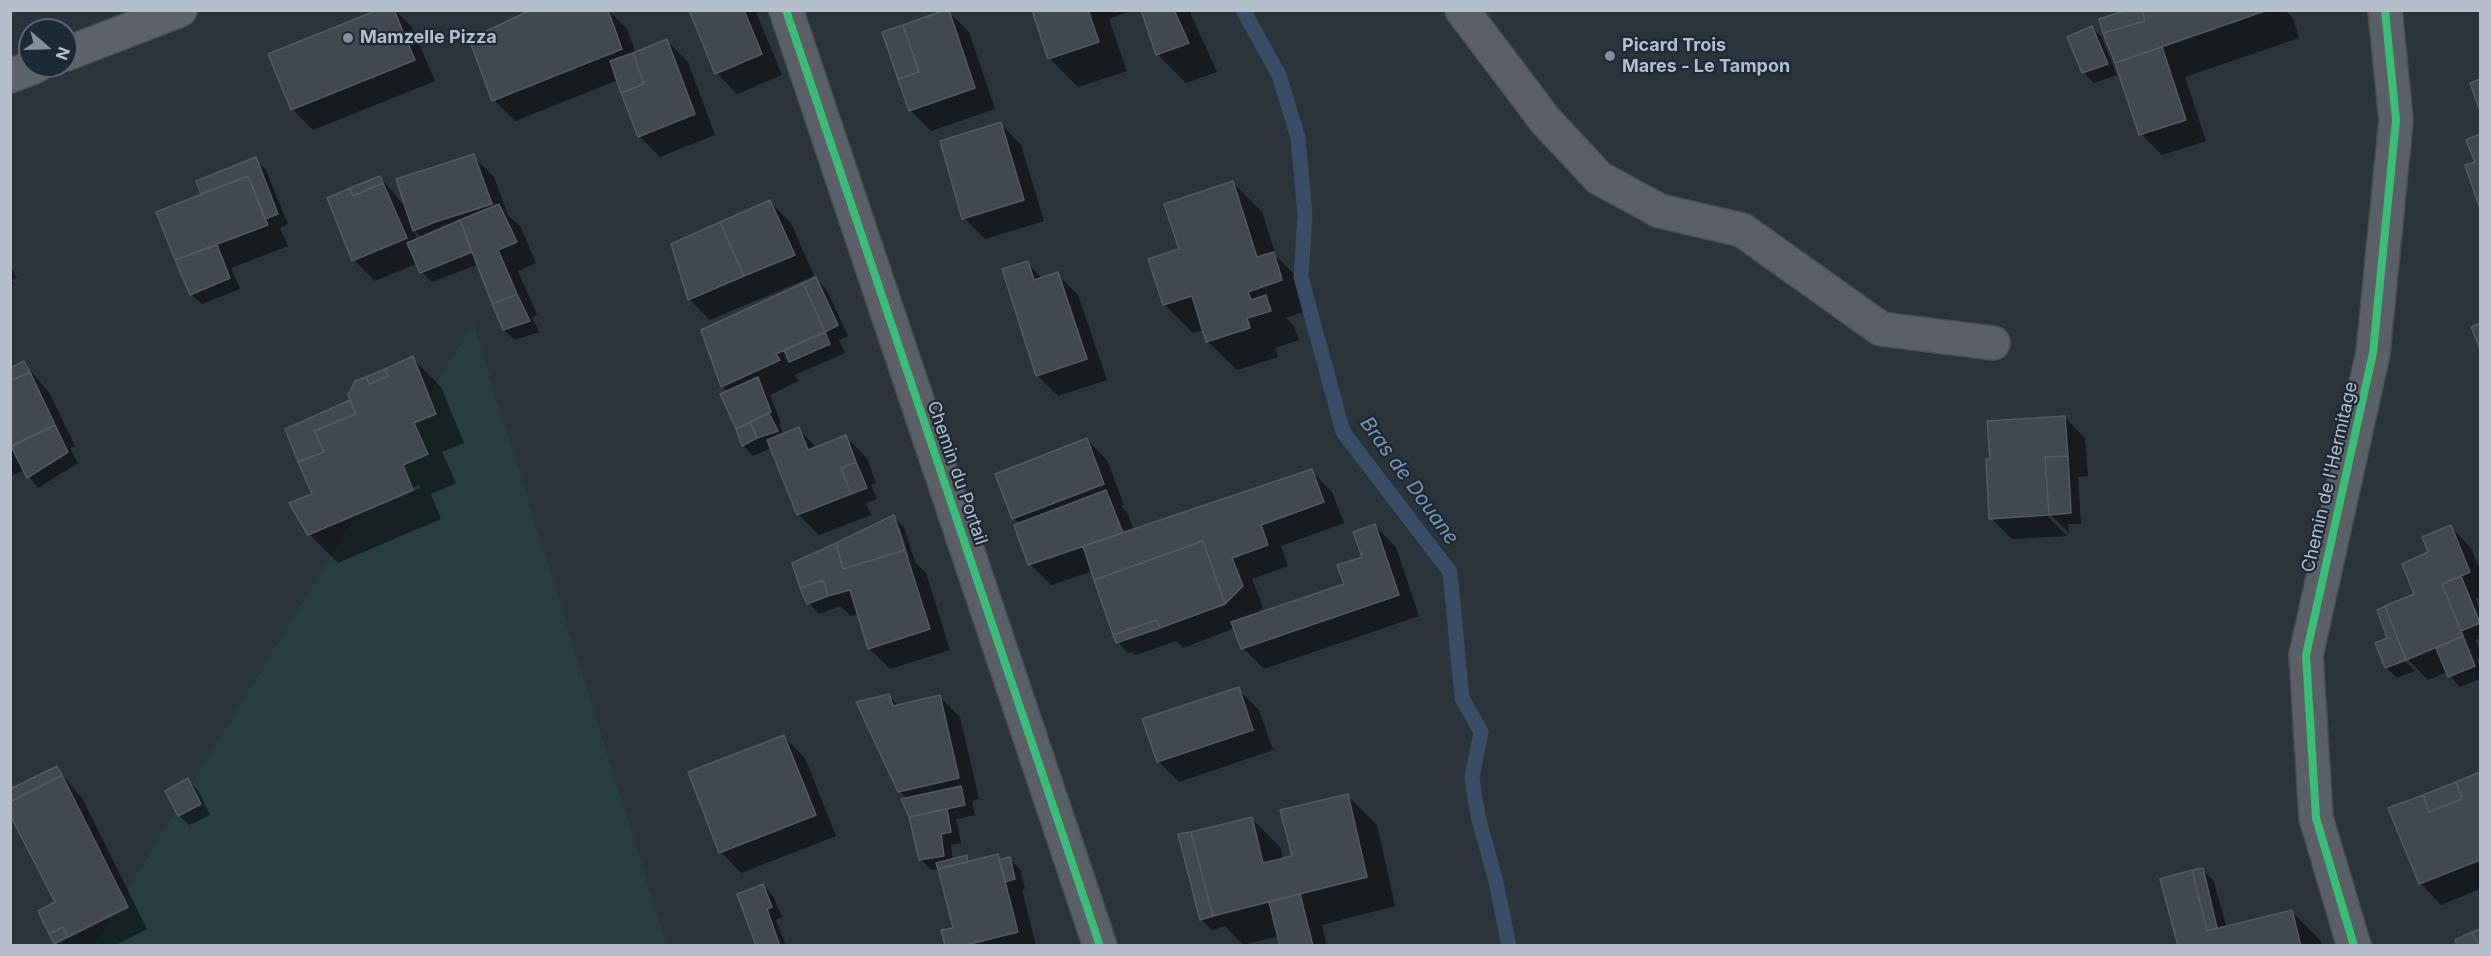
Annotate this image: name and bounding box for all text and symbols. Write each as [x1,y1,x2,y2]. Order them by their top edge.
north arrow [18,18,78,78]
place label: Mamzelle Pizza [360,27,497,49]
marker: Mamzelle Pizza [341,31,355,45]
place label: Picard Trois Mares - Le Tampon [1622,35,1790,78]
text: N [52,44,75,63]
marker: Picard Trois Mares - Le Tampon [1603,49,1617,63]
street label: Chemin de l'Hermitage [2298,380,2362,574]
street label: Chemin du Portail [922,398,992,548]
water label: Bras de Douane [1355,412,1463,550]

